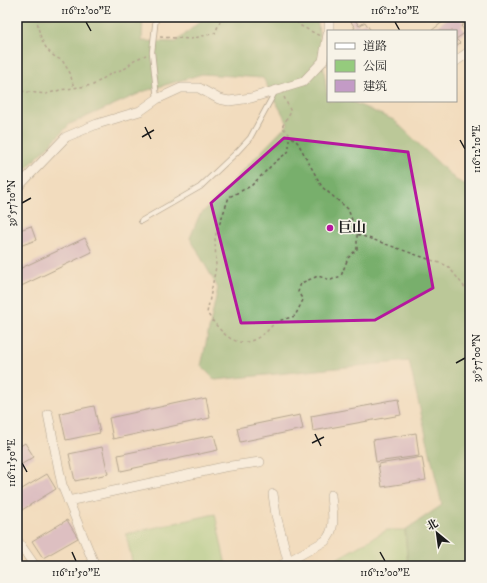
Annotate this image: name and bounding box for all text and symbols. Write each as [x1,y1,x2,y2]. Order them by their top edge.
text: 116°12'00"E [61,5,111,17]
text: 116°12'10"E [371,5,419,17]
legend [327,30,457,102]
text: 道路 [363,39,387,54]
text: 公园 [363,59,387,74]
text: 建筑 [363,79,387,94]
text: 116°12'10"E [471,125,483,173]
text: 39°57'10"N [6,180,18,226]
place label: 巨山 [338,219,366,237]
marker: 巨山 [325,223,335,233]
text: 39°57'00"N [471,334,483,382]
text: 116°11'50"E [6,439,18,487]
north arrow [417,513,457,553]
text: 北 [424,516,441,534]
text: 116°11'50"E [52,567,100,579]
text: 116°12'00"E [360,567,410,579]

